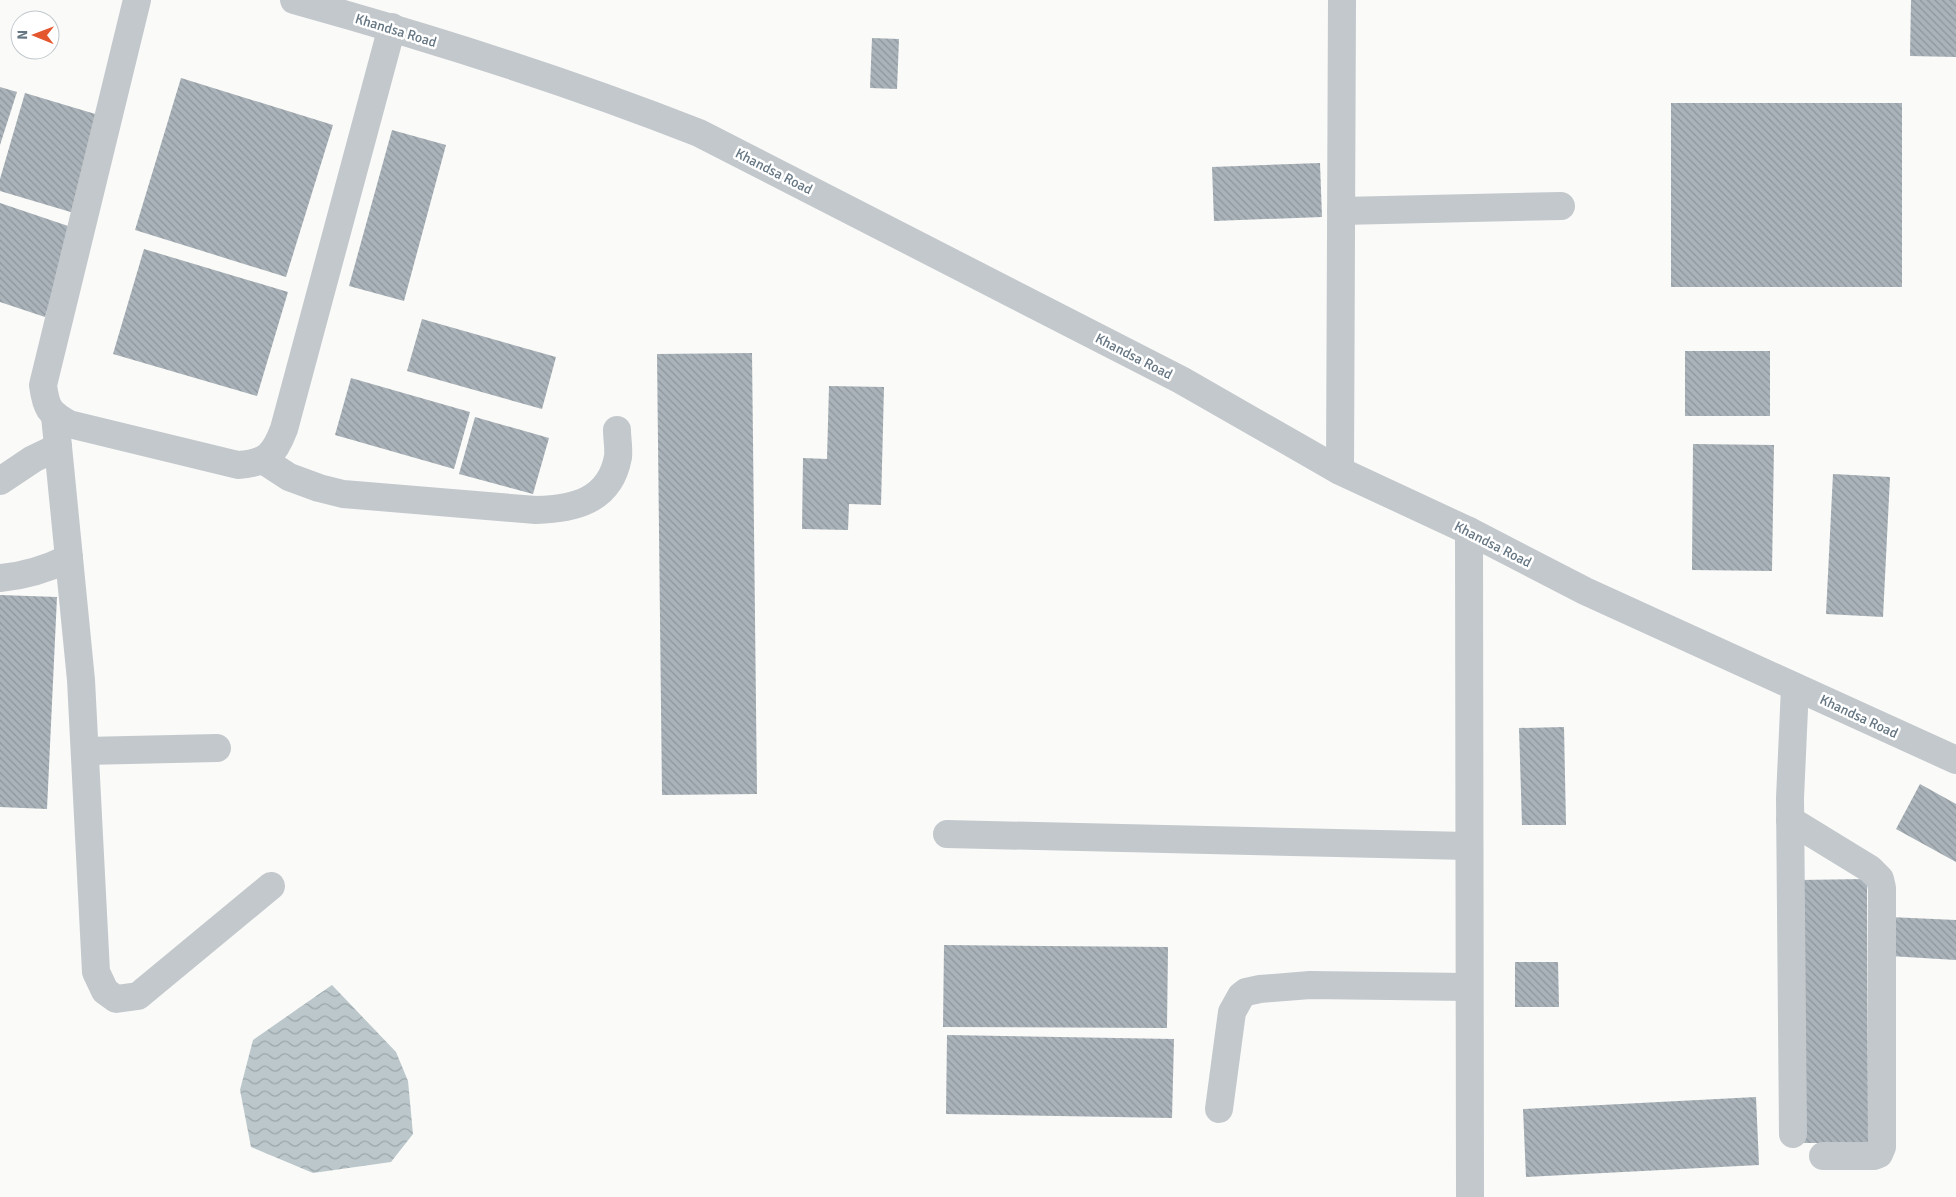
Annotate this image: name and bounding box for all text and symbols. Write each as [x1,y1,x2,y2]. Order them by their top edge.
north arrow [10,10,60,60]
street label: Khandsa Road [353,10,439,51]
text: N [14,30,31,40]
street label: Khandsa Road [732,145,815,198]
street label: Khandsa Road [1092,330,1175,383]
street label: Khandsa Road [1451,518,1534,571]
street label: Khandsa Road [1817,691,1901,742]

